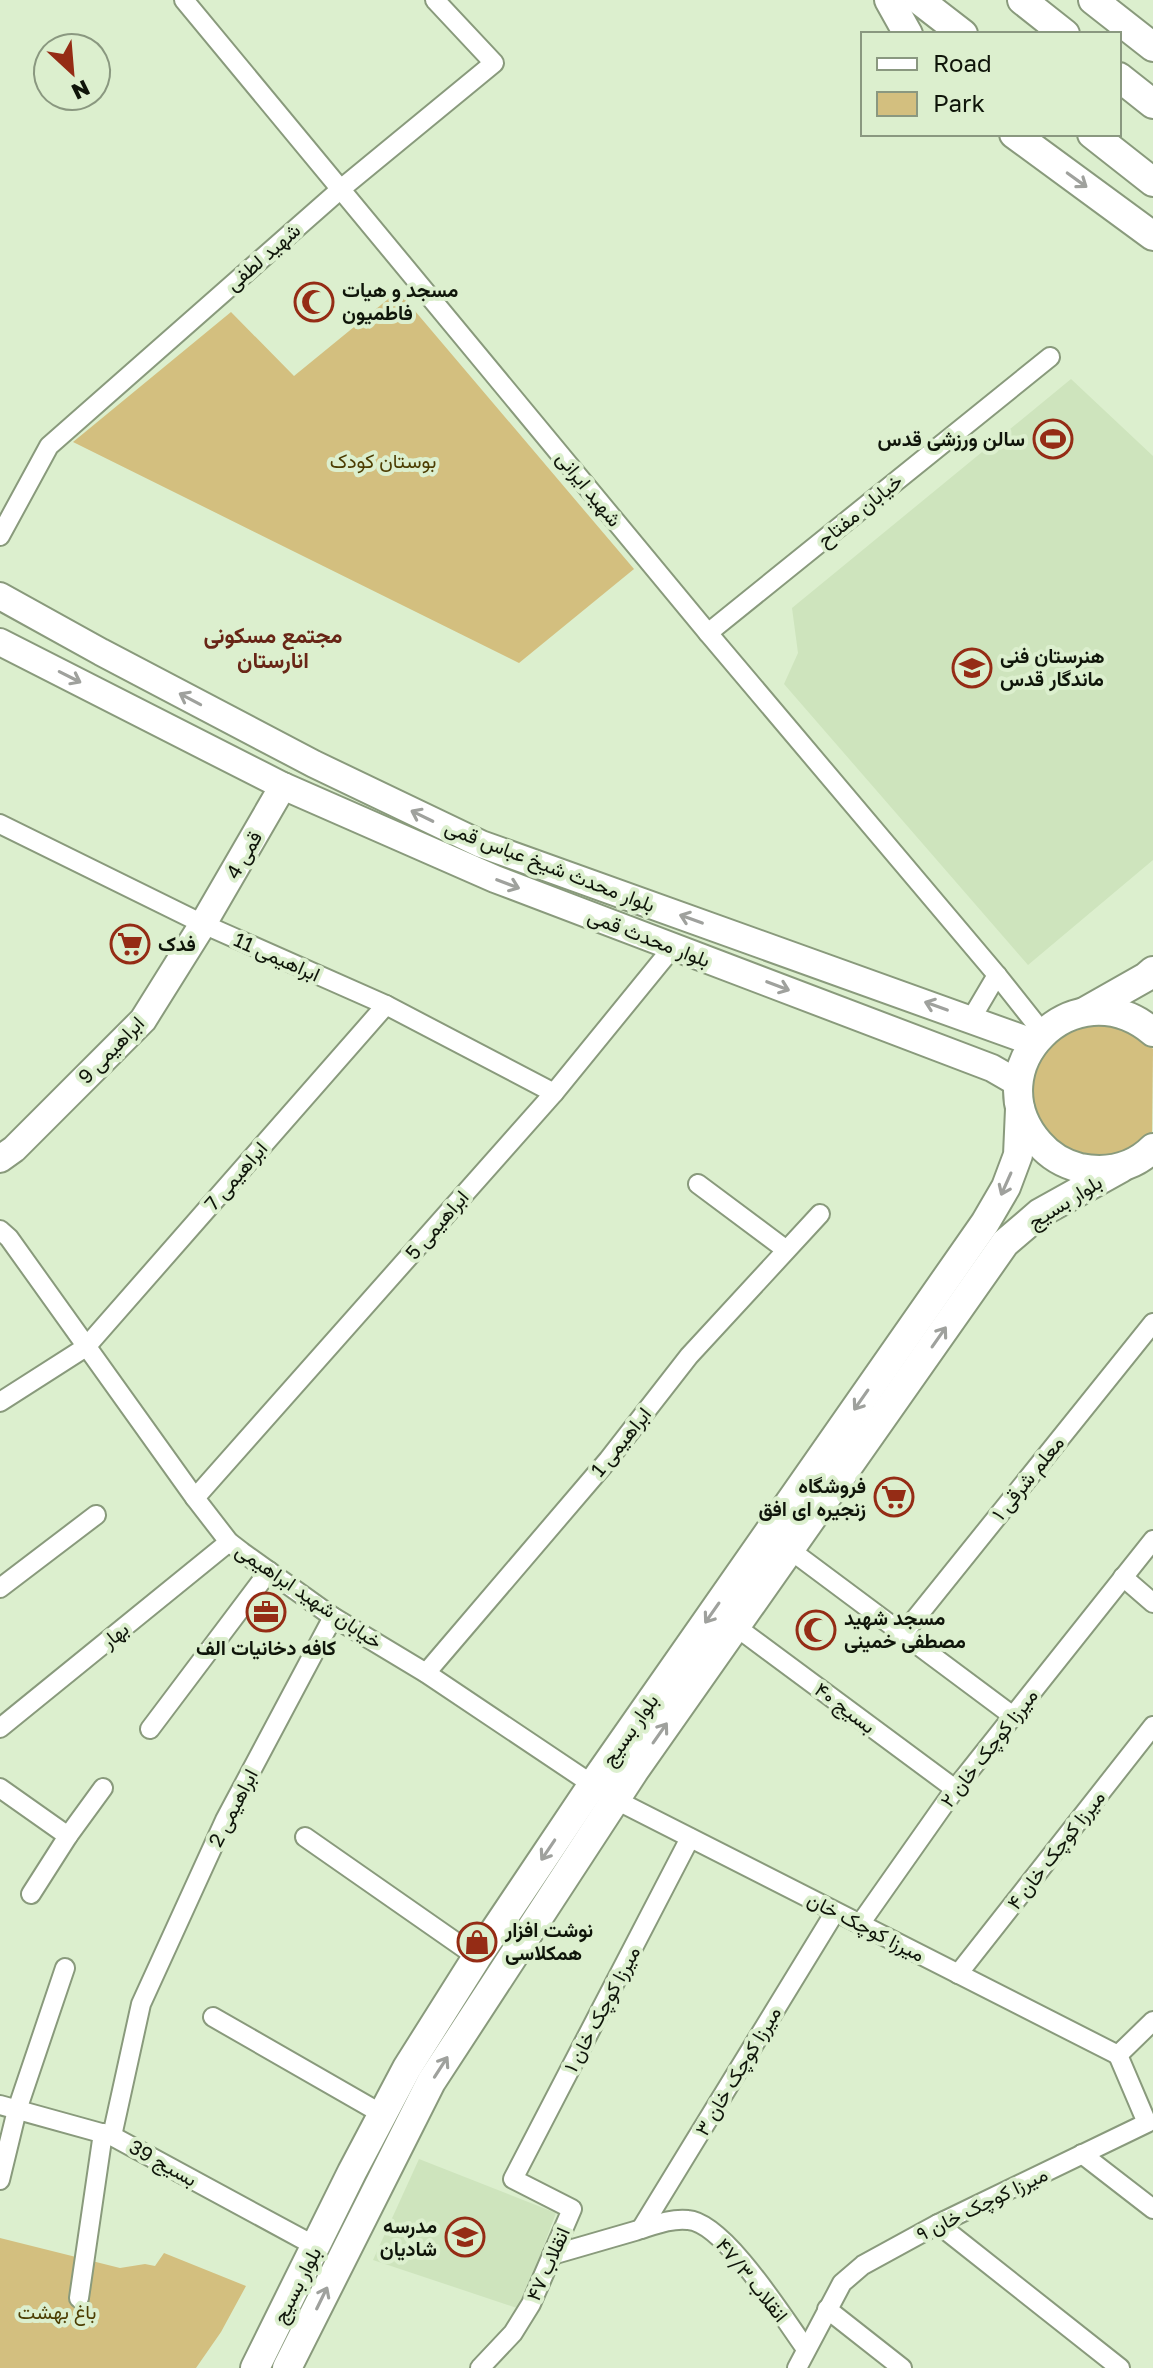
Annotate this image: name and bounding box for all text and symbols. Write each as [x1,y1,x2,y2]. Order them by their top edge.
north arrow [32,32,112,112]
legend [861,32,1121,136]
text: Road [933,48,992,77]
text: N [68,75,94,106]
text: Park [933,88,985,117]
one-way arrow [1066,171,1087,188]
street label: شهید لطفی [220,217,306,297]
place label: مسجد و هیات فاطمیون [342,277,458,326]
mosque icon: مسجد و هیات فاطمیون [293,281,335,323]
sports icon: سالن ورزشی قدس [1032,418,1074,460]
place label: سالن ورزشی قدس [878,426,1025,452]
street label: شهید ایرانی [551,446,627,532]
park label: بوستان کودک [330,448,436,474]
street label: خیابان مفتاح [812,468,909,553]
district label: مجتمع مسکونی انارستان [203,621,343,674]
place label: هنرستان فنی ماندگار قدس [1000,643,1105,692]
school or university icon: هنرستان فنی ماندگار قدس [951,647,993,689]
one-way arrow [57,670,81,686]
one-way arrow [179,690,202,706]
one-way arrow [410,808,434,823]
street label: بلوار محدث شیخ عباس قمی [441,814,659,919]
street label: قمی 4 [220,826,267,883]
one-way arrow [496,878,520,892]
street label: بلوار محدث قمی [584,903,714,973]
one-way arrow [679,911,703,925]
supermarket icon: فدک [109,923,151,965]
street label: ابراهیمی 11 [230,926,324,988]
place label: فدک [158,931,196,955]
one-way arrow [765,980,790,994]
one-way arrow [923,998,948,1013]
street label: ابراهیمی 9 [72,1011,150,1089]
street label: ابراهیمی 7 [199,1136,273,1216]
street label: بلوار بسیج [1023,1169,1107,1236]
one-way arrow [997,1172,1012,1196]
street label: ابراهیمی 5 [400,1185,474,1265]
one-way arrow [930,1327,947,1348]
one-way arrow [853,1389,869,1411]
street label: ابراهیمی 1 [585,1402,657,1482]
street label: معلم شرقی ۱ [986,1431,1070,1525]
place label: فروشگاه زنجیره ای افق [758,1473,866,1522]
supermarket icon: فروشگاه زنجیره ای افق [873,1476,915,1518]
street label: خیابان شهید ابراهیمی [231,1537,387,1655]
office icon: کافه دخانیات الف [245,1591,287,1633]
one-way arrow [704,1602,720,1624]
place label: مسجد شهید مصطفی خمینی [844,1605,966,1653]
mosque icon: مسجد شهید مصطفی خمینی [795,1609,837,1651]
street label: بهار [95,1616,134,1655]
place label: کافه دخانیات الف [196,1635,336,1660]
street label: بسیج ۴۰ [809,1677,881,1740]
street label: میرزا کوچک خان ۲ [934,1683,1044,1813]
street label: بلوار بسیج [596,1689,665,1772]
one-way arrow [652,1722,669,1744]
street label: ابراهیمی 2 [202,1765,264,1851]
street label: میرزا کوچک خان ۴ [1001,1785,1112,1916]
one-way arrow [540,1838,556,1861]
street label: میرزا کوچک خان [802,1886,929,1969]
place label: نوشت افزار همکلاسی [504,1917,593,1965]
shop icon: نوشت افزار همکلاسی [456,1921,498,1963]
street label: میرزا کوچک خان ۱ [558,1941,647,2077]
street label: میرزا کوچک خان ۳ [689,2002,788,2141]
one-way arrow [433,2056,449,2079]
street label: بسیج 39 [124,2134,202,2193]
street label: میرزا کوچک خان ۹ [912,2161,1052,2248]
place label: مدرسه شادیان [380,2213,437,2261]
school or university icon: مدرسه شادیان [444,2216,486,2258]
street label: انقلاب ۴۷ [520,2223,575,2305]
street label: انقلاب ۴۷/۳ [711,2233,794,2327]
street label: بلوار بسیج [267,2242,328,2328]
one-way arrow [314,2287,330,2311]
park label: باغ بهشت [18,2299,96,2326]

